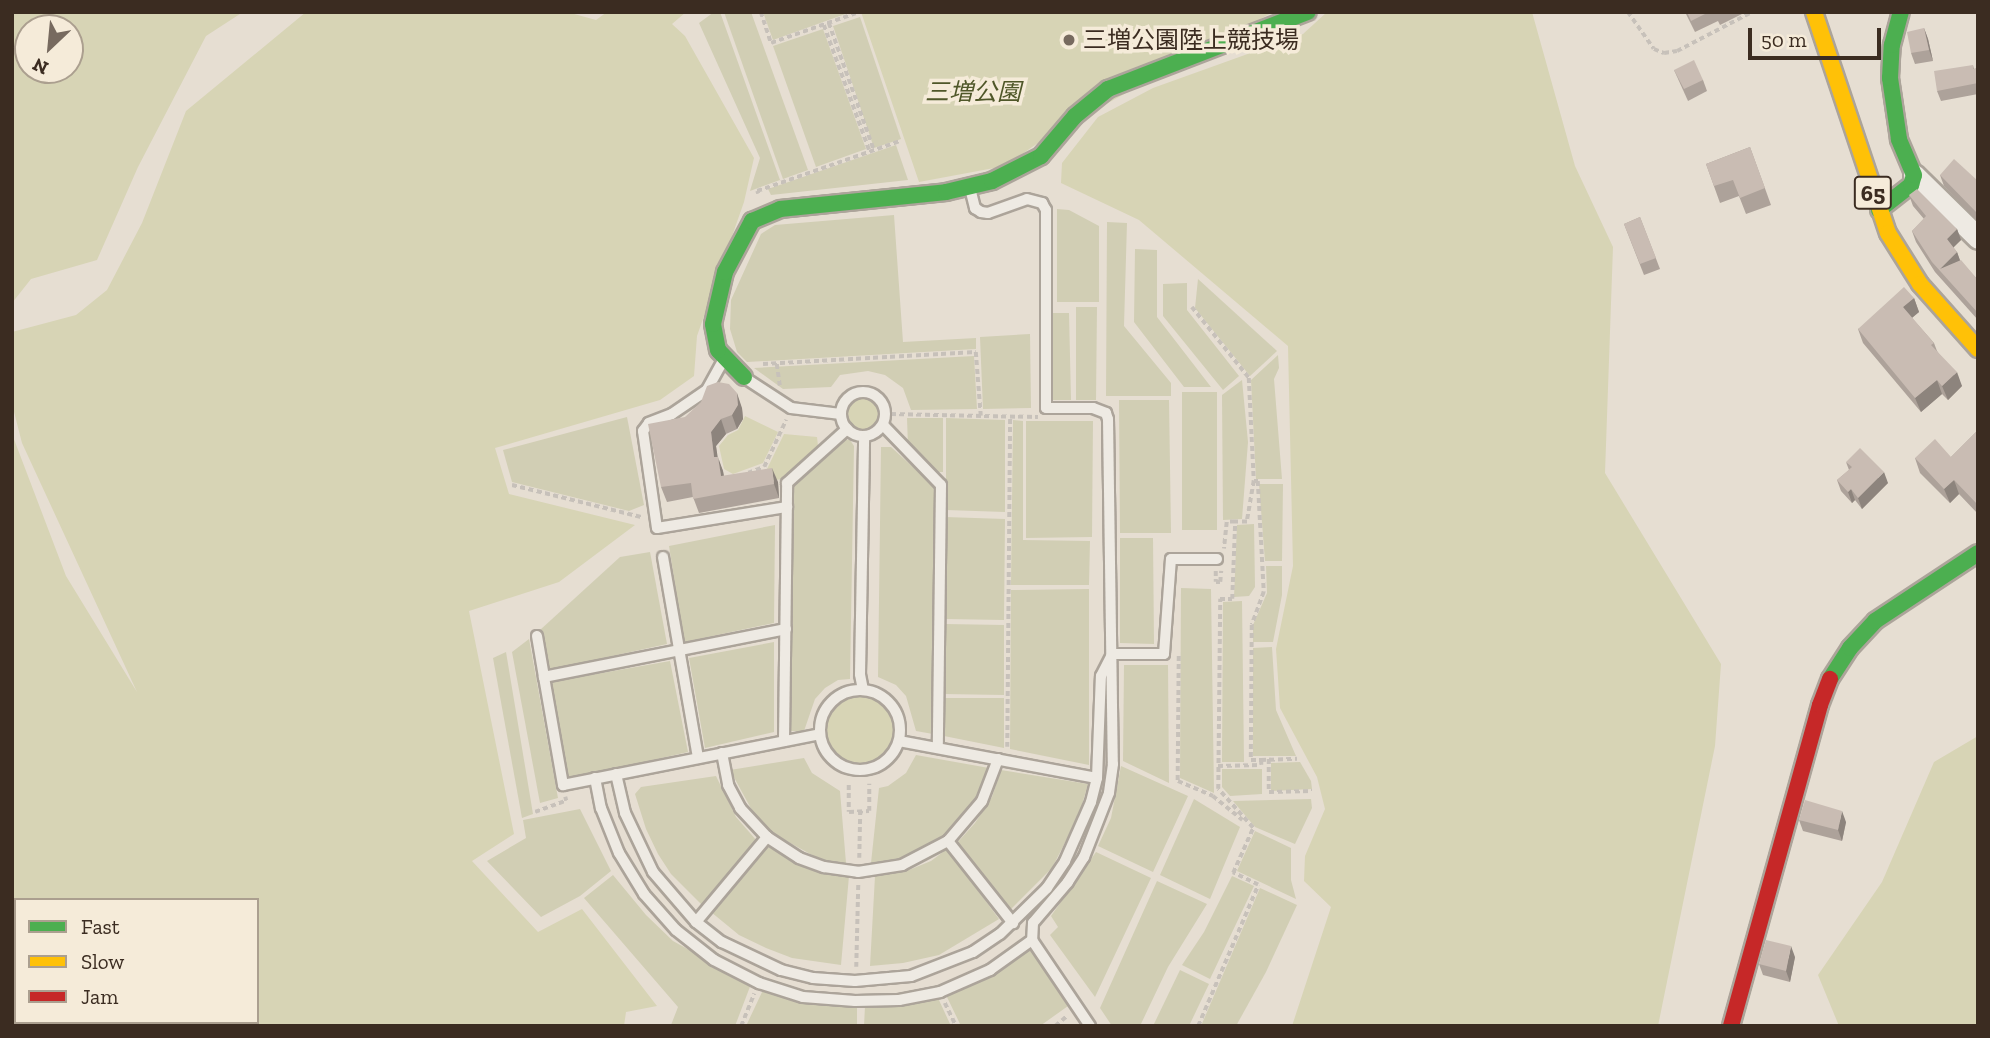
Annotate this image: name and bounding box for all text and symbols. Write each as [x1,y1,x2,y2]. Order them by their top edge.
north arrow [14,14,84,84]
scale bar [1752,14,1885,58]
place label: 三増公園陸上競技場 [1083,26,1299,54]
text: 50 m [1761,27,1807,52]
marker: 三増公園陸上競技場 [1061,32,1077,48]
text: N [29,53,52,80]
park label: 三増公園 [925,78,1021,106]
road number: 65 [1854,174,1892,212]
legend [14,898,259,1024]
text: Fast [81,914,120,939]
text: Slow [81,949,124,974]
text: Jam [81,984,118,1009]

